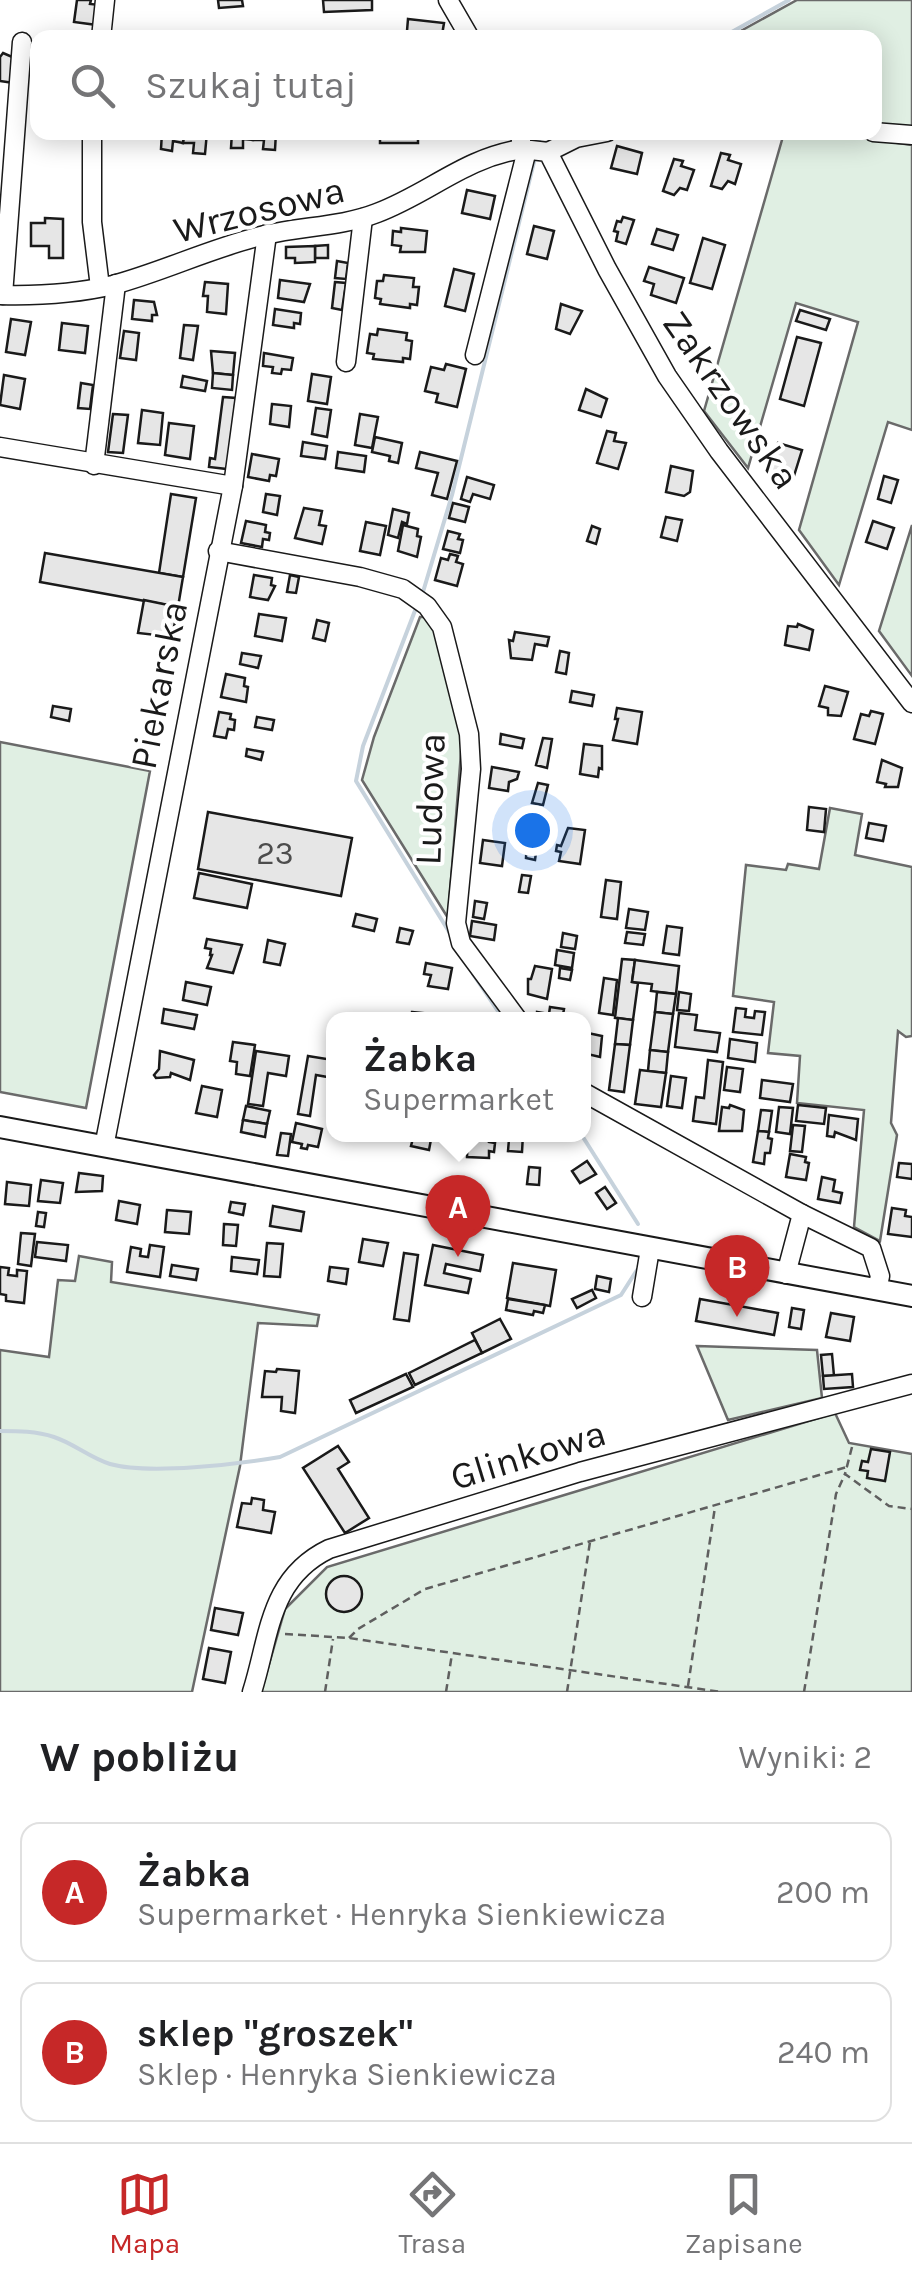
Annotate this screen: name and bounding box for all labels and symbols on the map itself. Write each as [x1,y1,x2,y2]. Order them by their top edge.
street label: Wrzosowa [169,167,349,253]
street label: Zakrzowska [653,302,809,498]
street label: Piekarska [121,597,197,773]
street label: Ludowa [405,732,455,866]
your location [507,805,558,856]
house number: 23 [256,835,294,872]
pin: A [426,1174,490,1257]
pin: B [704,1234,770,1317]
street label: Glinkowa [445,1410,611,1500]

